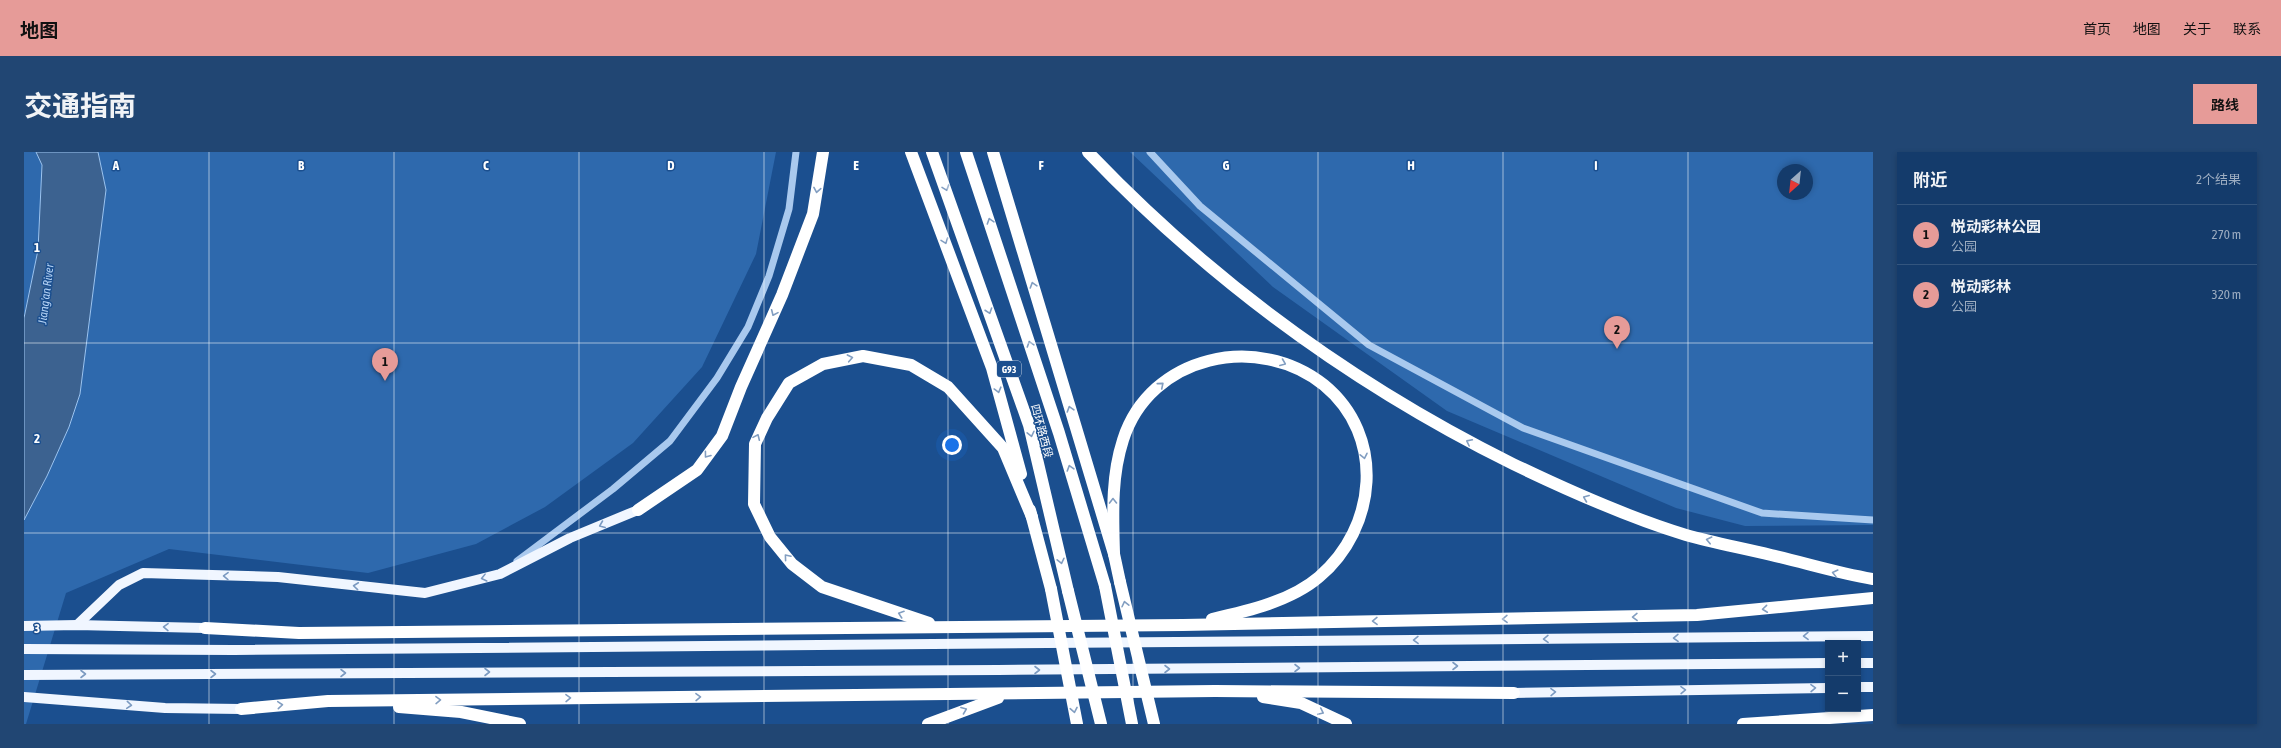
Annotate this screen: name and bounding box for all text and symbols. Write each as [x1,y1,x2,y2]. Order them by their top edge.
text: 地图 [20,19,58,41]
text: 首页 [2083,21,2111,37]
text: 地图 [2133,21,2161,37]
text: 关于 [2183,21,2211,37]
text: 联系 [2233,21,2261,37]
button: 路线 [2193,84,2257,124]
text: 交通指南 [24,90,136,122]
text: A [112,158,120,173]
text: B [298,158,305,173]
text: C [483,158,489,173]
text: D [667,158,675,173]
text: E [853,158,859,173]
text: F [1038,158,1044,173]
text: G [1223,158,1230,173]
text: H [1407,158,1415,173]
text: I [1594,158,1598,173]
north arrow [1777,164,1813,200]
text: 附近 [1913,170,1947,190]
text: 2个结果 [2196,172,2241,187]
one-way arrow [941,185,949,192]
one-way arrow [813,187,821,194]
one-way arrow [986,217,995,224]
text: 悦动彩林公园 [1951,218,2041,235]
text: 1 [1923,227,1929,242]
text: 270 m [2212,227,2241,242]
one-way arrow [940,237,948,244]
text: 公园 [1951,239,1977,254]
text: 1 [34,240,40,255]
water label: Jiang'an River [35,263,57,326]
text: 悦动彩林 [1951,278,2011,295]
one-way arrow [1029,281,1038,288]
text: 2 [1923,287,1929,302]
text: 320 m [2212,287,2241,302]
text: 公园 [1951,299,1977,314]
one-way arrow [771,308,779,316]
one-way arrow [984,308,992,315]
pin: 2 [1604,316,1630,349]
one-way arrow [1026,341,1035,348]
pin: 1 [372,348,398,381]
one-way arrow [847,355,854,363]
one-way arrow [1280,358,1287,366]
road number: G93 [997,361,1021,377]
one-way arrow [1157,383,1164,390]
one-way arrow [993,386,1002,393]
street label: 四环路西段 [1029,403,1055,459]
one-way arrow [1066,406,1075,413]
text: 2 [34,431,40,446]
one-way arrow [1026,431,1034,437]
one-way arrow [753,434,761,441]
your location [942,435,962,455]
one-way arrow [1466,439,1473,446]
one-way arrow [705,451,712,458]
one-way arrow [1360,453,1368,459]
one-way arrow [1066,465,1075,472]
one-way arrow [1583,494,1590,502]
one-way arrow [1109,498,1117,504]
one-way arrow [598,520,605,528]
one-way arrow [1706,536,1713,545]
one-way arrow [784,554,791,562]
one-way arrow [1056,557,1064,564]
one-way arrow [1831,569,1838,577]
one-way arrow [223,571,229,580]
one-way arrow [480,573,487,582]
one-way arrow [353,582,359,591]
one-way arrow [1122,601,1130,608]
one-way arrow [1761,604,1768,613]
one-way arrow [898,610,905,618]
one-way arrow [1632,612,1638,621]
one-way arrow [1502,615,1508,623]
one-way arrow [1372,617,1378,625]
text: 3 [34,621,40,636]
one-way arrow [163,623,169,631]
one-way arrow [1803,632,1809,641]
one-way arrow [1673,634,1679,642]
one-way arrow [1543,635,1549,643]
one-way arrow [1413,636,1419,644]
map controls [1825,640,1861,712]
button: + [1825,640,1861,676]
one-way arrow [1452,662,1458,670]
one-way arrow [1294,664,1300,672]
one-way arrow [1164,665,1170,673]
one-way arrow [1034,666,1040,674]
one-way arrow [484,668,490,676]
one-way arrow [340,669,346,677]
one-way arrow [80,670,86,678]
one-way arrow [210,670,216,678]
button: − [1825,676,1861,712]
one-way arrow [1810,684,1816,692]
one-way arrow [1680,686,1686,694]
one-way arrow [1550,688,1556,697]
one-way arrow [695,693,701,701]
one-way arrow [565,694,571,703]
one-way arrow [435,696,441,704]
one-way arrow [126,700,132,709]
one-way arrow [277,701,283,710]
one-way arrow [960,706,967,714]
one-way arrow [1069,707,1078,713]
one-way arrow [1316,707,1324,715]

